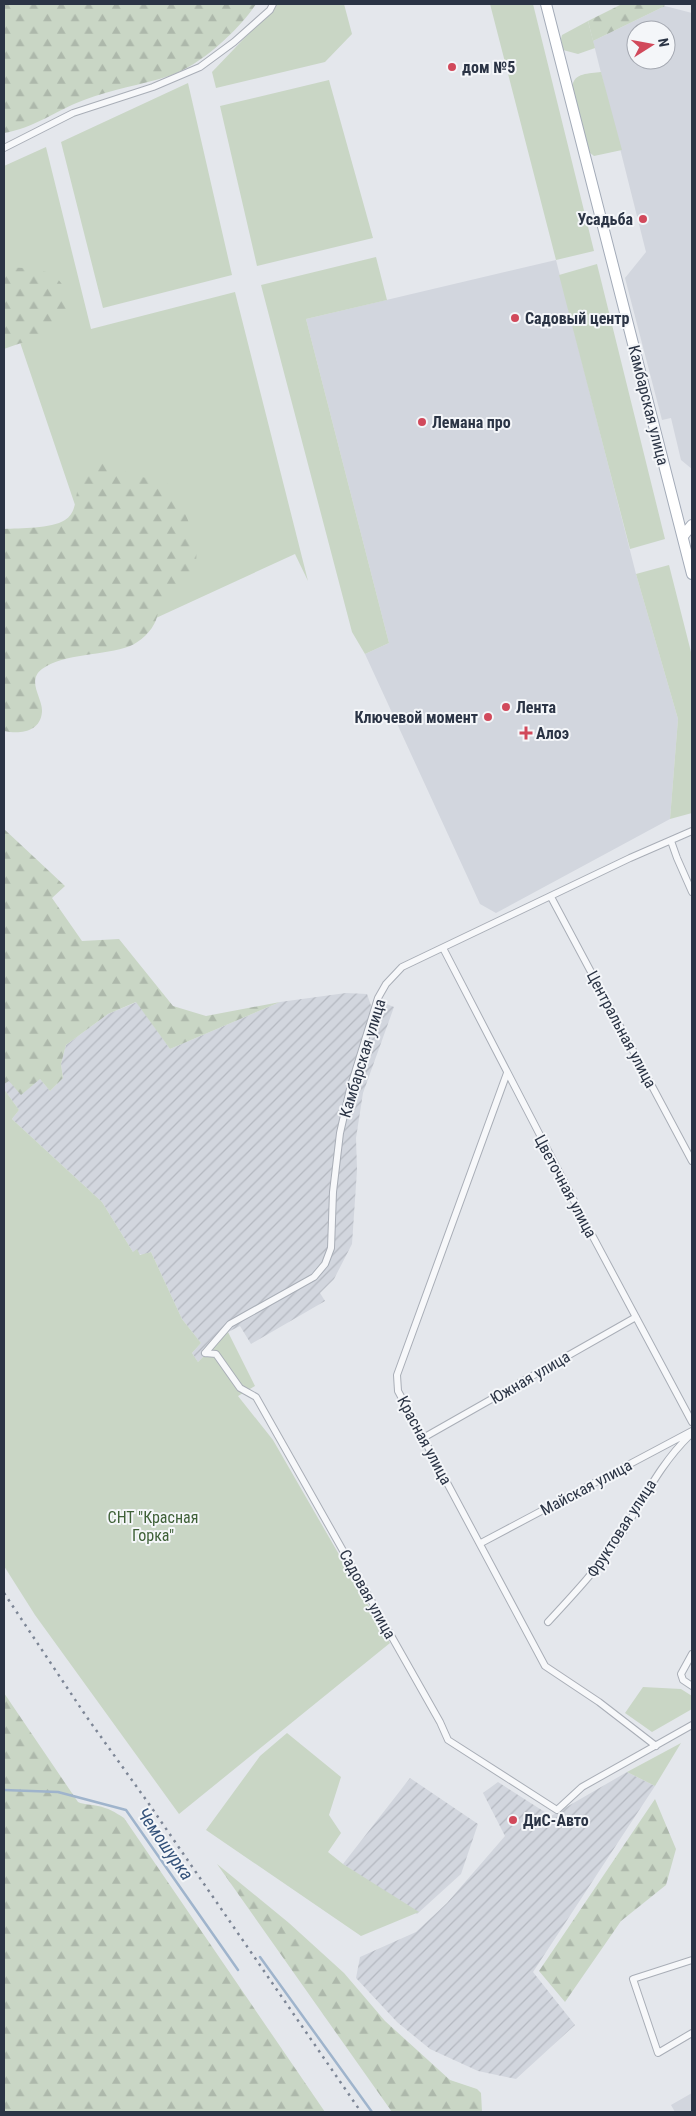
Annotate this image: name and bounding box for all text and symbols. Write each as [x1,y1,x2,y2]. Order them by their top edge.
north arrow [626,20,676,70]
text: N [655,37,672,48]
place label: дом №5 [462,58,515,77]
marker: дом №5 [446,61,458,73]
place label: Усадьба [577,210,633,229]
marker: Усадьба [637,213,649,225]
place label: Садовый центр [525,309,630,328]
marker: Садовый центр [509,312,521,324]
street label: Камбарская улица [624,343,673,467]
place label: Лемана про [432,413,511,432]
marker: Лемана про [416,416,428,428]
place label: Лента [516,698,557,717]
marker: Лента [500,701,512,713]
place label: Ключевой момент [355,708,478,727]
marker: Ключевой момент [482,711,494,723]
place label: Алоэ [536,724,569,743]
marker: Алоэ [520,727,532,739]
street label: Центральная улица [583,967,660,1091]
street label: Камбарская улица [335,996,390,1120]
street label: Цветочная улица [530,1132,601,1241]
street label: Южная улица [487,1347,573,1408]
street label: Красная улица [393,1393,456,1488]
street label: Майская улица [537,1455,635,1519]
street label: Фруктовая улица [583,1476,660,1581]
park label: СНТ "Красная Горка" [108,1508,198,1545]
street label: Садовая улица [335,1546,400,1642]
water label: Чемошурка [133,1803,198,1884]
place label: ДиС-Авто [523,1811,589,1830]
marker: ДиС-Авто [507,1814,519,1826]

